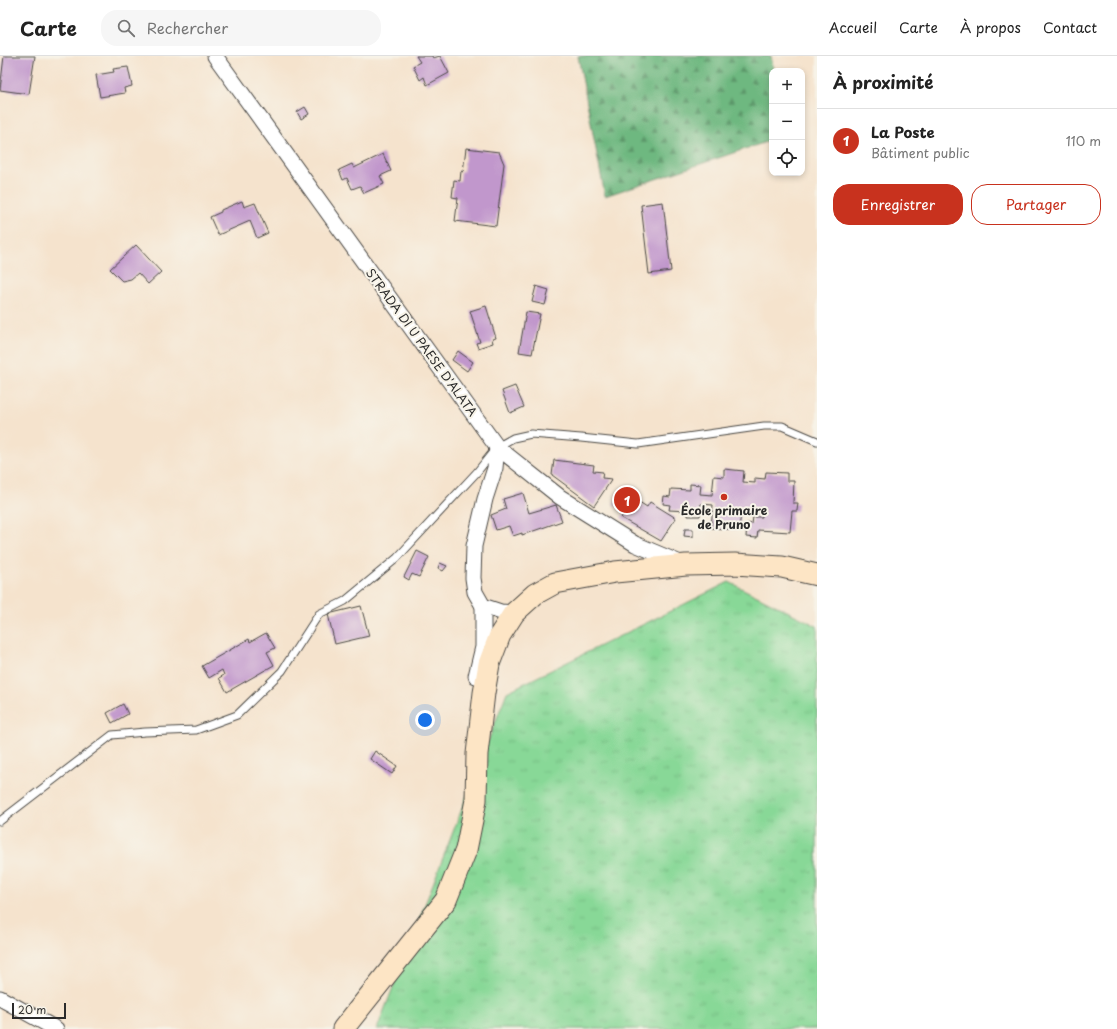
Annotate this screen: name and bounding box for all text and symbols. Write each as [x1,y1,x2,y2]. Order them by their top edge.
search box [101,10,381,46]
text: Carte [20,14,77,42]
text: Rechercher [147,16,228,39]
icon: search [115,17,137,39]
text: Accueil [829,17,877,38]
text: Carte [899,17,938,38]
text: À propos [960,17,1021,38]
text: Contact [1043,17,1097,38]
map controls [769,68,805,176]
button: + [769,68,805,104]
text: À proximité [833,69,933,95]
button: − [769,104,805,140]
text: La Poste [871,120,935,143]
text: 1 [843,131,849,150]
text: 110 m [1066,131,1101,150]
button: locate [769,140,805,176]
text: Bâtiment public [871,143,970,162]
button: Enregistrer [833,184,963,225]
button: Partager [971,184,1101,225]
street label: STRADA DI U PAESE D'ALATA [362,264,482,420]
pin: 1 [614,485,640,515]
marker: École primaire de Pruno [719,492,729,502]
place label: École primaire de Pruno [681,501,768,533]
your location [415,710,435,730]
scale bar [12,1001,66,1020]
text: 20 m [18,1001,46,1018]

